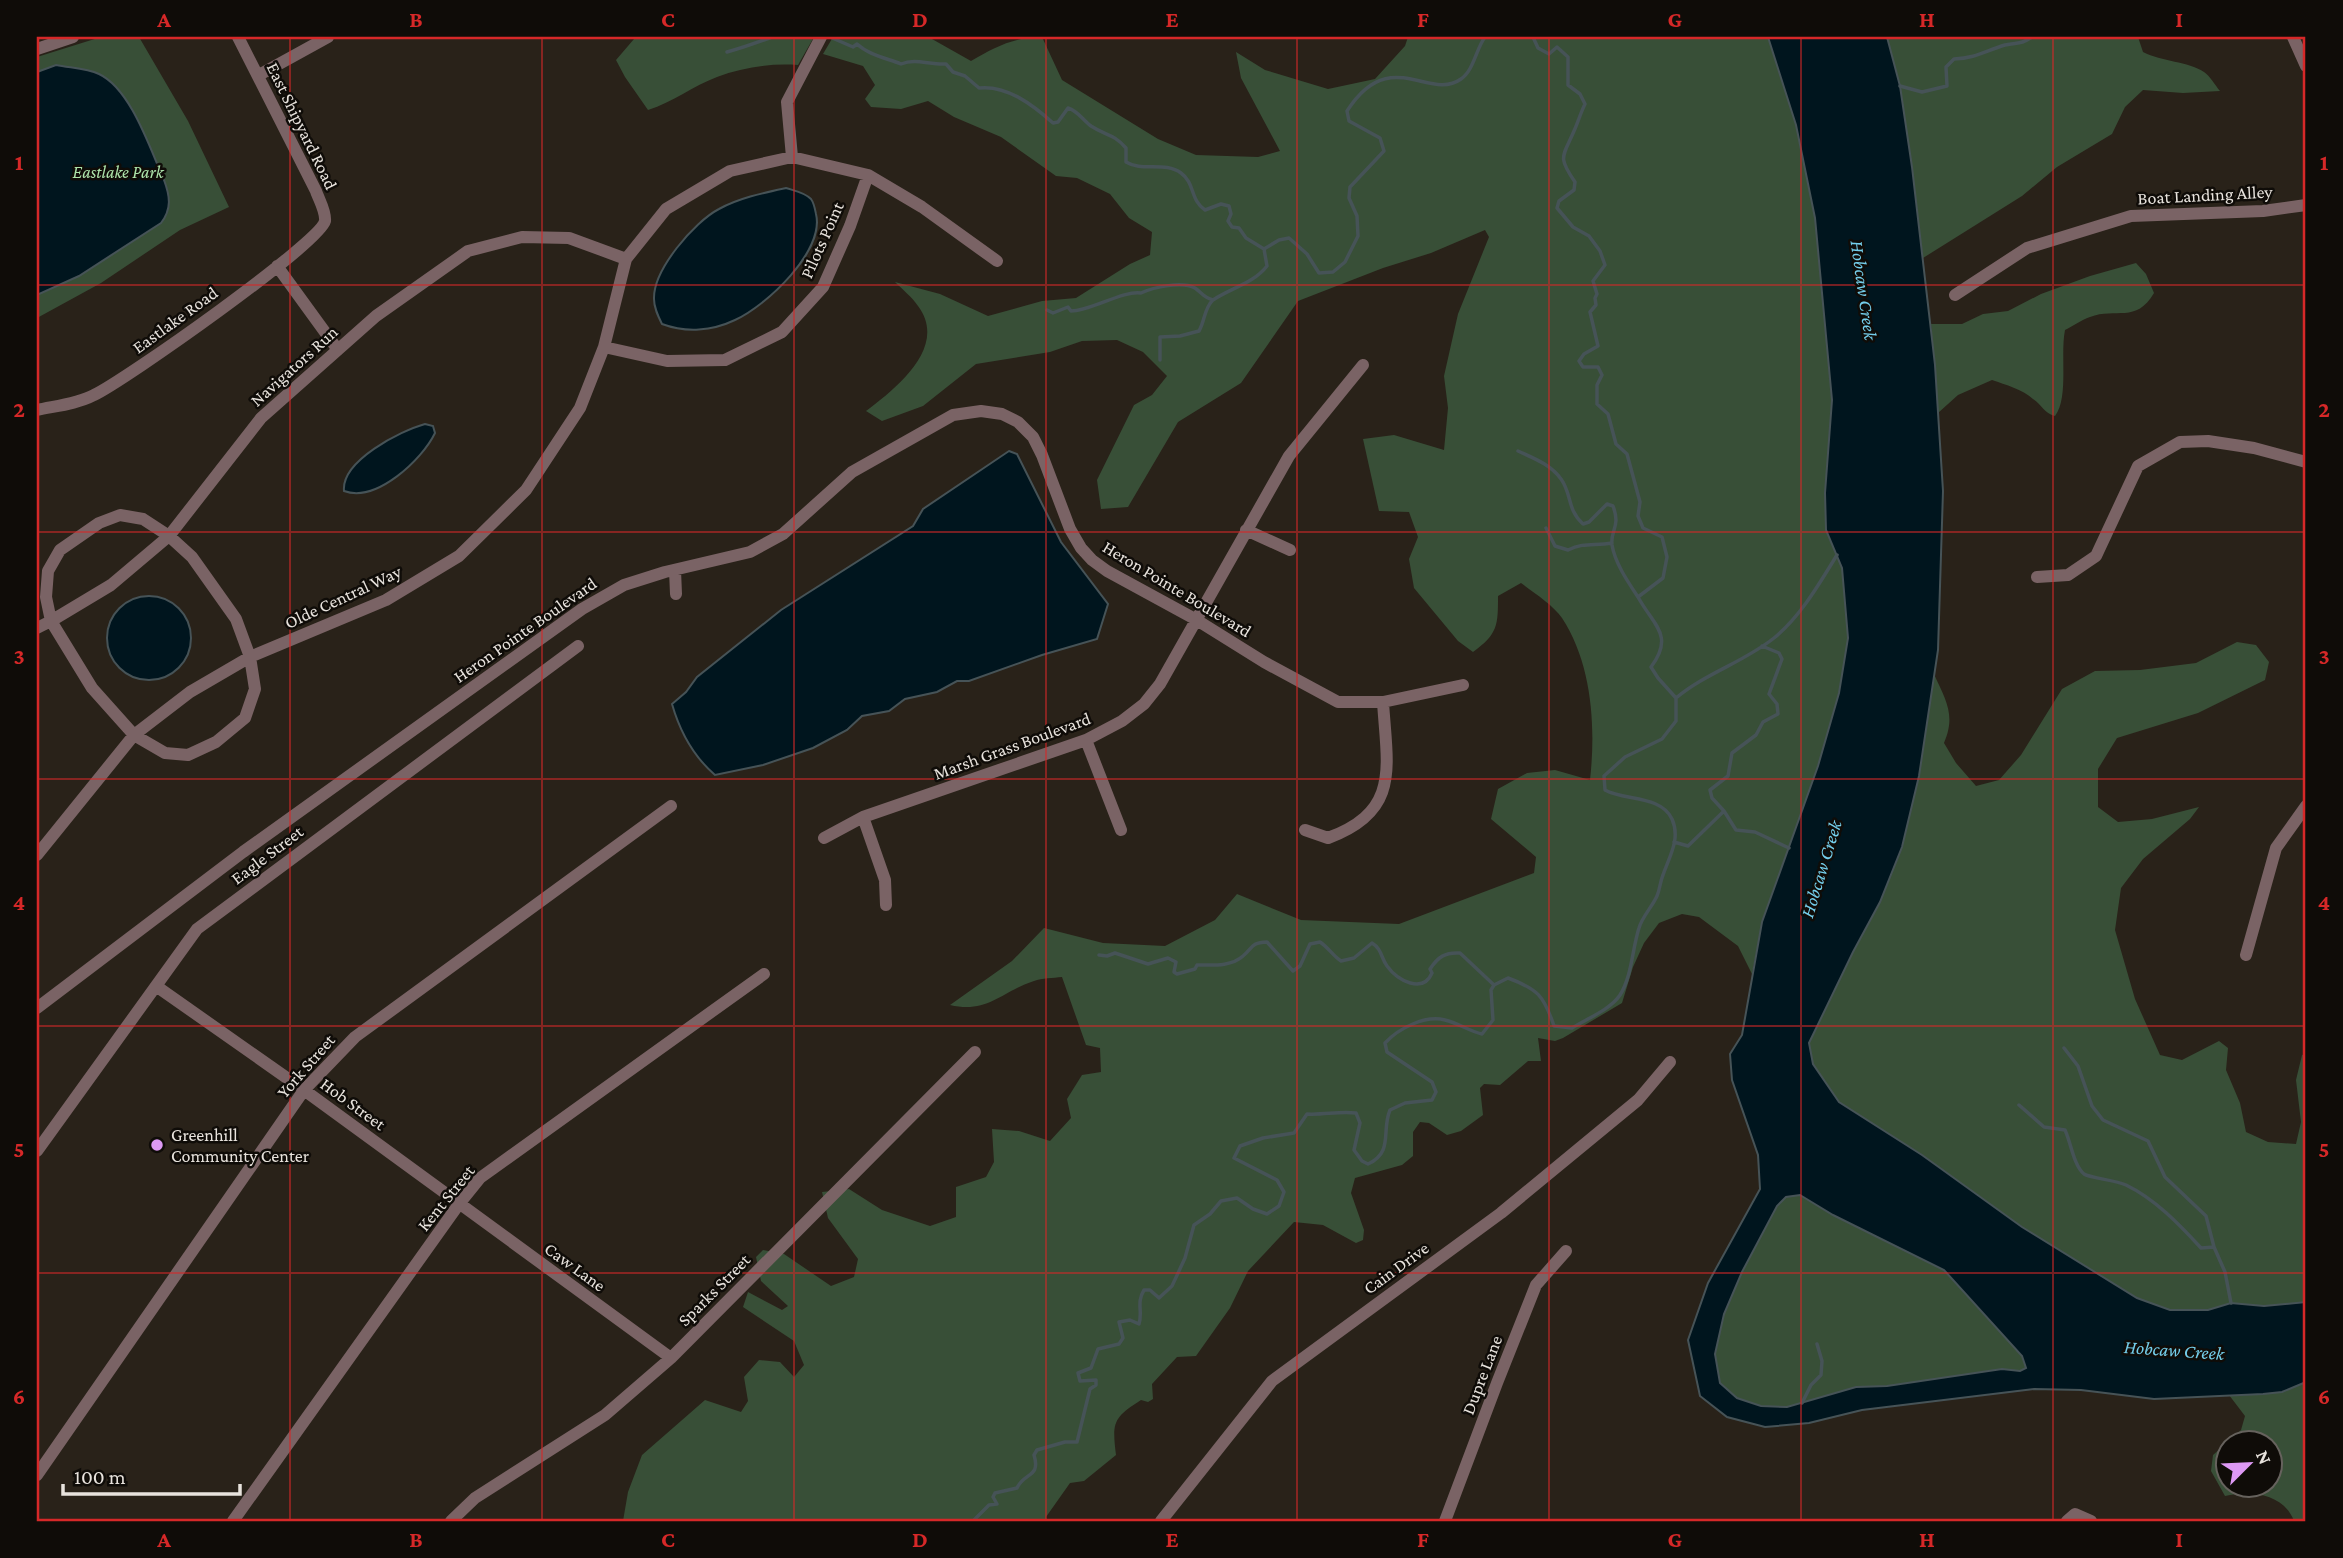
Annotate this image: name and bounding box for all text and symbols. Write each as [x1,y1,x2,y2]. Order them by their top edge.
text: A [156,6,171,32]
text: B [409,6,423,32]
text: C [661,6,675,32]
text: D [912,6,928,32]
text: E [1165,6,1179,32]
text: F [1417,6,1429,32]
text: G [1668,6,1683,32]
text: H [1919,6,1935,32]
text: I [2175,6,2183,32]
street label: East Shipyard Road [263,59,342,193]
text: 1 [15,149,24,175]
text: 1 [2320,149,2329,175]
park label: Eastlake Park [73,162,165,182]
street label: Boat Landing Alley [2137,181,2274,209]
street label: Pilots Point [796,198,848,281]
water label: Hobcaw Creek [1847,239,1881,342]
street label: Eastlake Road [128,282,222,358]
street label: Navigators Run [246,321,342,410]
text: 2 [13,396,25,422]
text: 2 [2318,396,2330,422]
street label: Heron Pointe Boulevard [1099,537,1255,642]
street label: Olde Central Way [282,561,405,633]
street label: Heron Pointe Boulevard [450,573,601,687]
text: 3 [13,643,25,669]
text: 3 [2318,643,2330,669]
street label: Marsh Grass Boulevard [931,708,1094,784]
water label: Hobcaw Creek [1796,817,1846,920]
street label: Eagle Street [227,821,308,889]
text: 4 [13,889,25,915]
text: 4 [2318,889,2330,915]
street label: York Street [273,1029,340,1102]
street label: Hob Street [317,1074,390,1135]
place label: Greenhill Community Center [171,1125,310,1166]
text: 5 [13,1136,25,1162]
text: 5 [2318,1136,2330,1162]
marker: Greenhill Community Center [149,1137,165,1153]
street label: Kent Street [413,1160,479,1235]
street label: Caw Lane [541,1238,609,1296]
street label: Cain Drive [1359,1238,1433,1298]
street label: Sparks Street [674,1249,755,1330]
street label: Dupre Lane [1458,1333,1506,1417]
water label: Hobcaw Creek [2123,1336,2226,1364]
text: 6 [13,1383,25,1409]
text: 6 [2318,1383,2330,1409]
north arrow [2214,1428,2284,1498]
text: N [2252,1447,2276,1468]
scale bar [63,1453,240,1497]
text: 100 m [74,1465,126,1489]
text: A [156,1526,171,1552]
text: B [409,1526,423,1552]
text: C [661,1526,675,1552]
text: D [912,1526,928,1552]
text: E [1165,1526,1179,1552]
text: F [1417,1526,1429,1552]
text: G [1668,1526,1683,1552]
text: H [1919,1526,1935,1552]
text: I [2175,1526,2183,1552]

